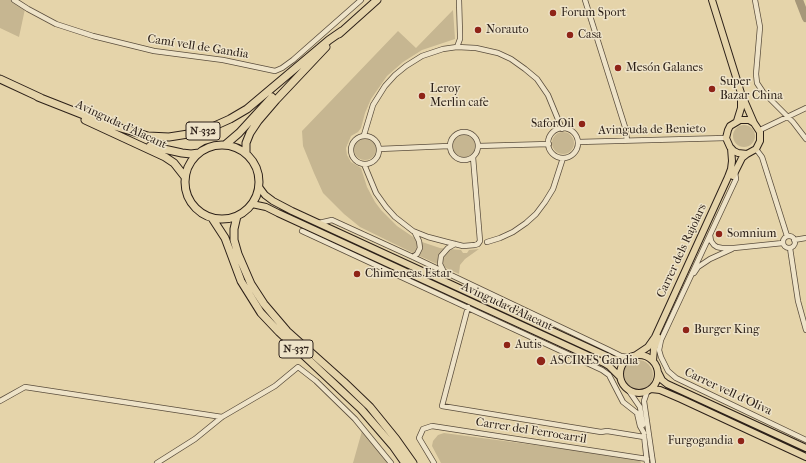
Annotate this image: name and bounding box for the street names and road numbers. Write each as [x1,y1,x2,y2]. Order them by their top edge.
street label: Camí vell de Gandia [146,32,250,62]
street label: Avinguda d'Alacant [73,97,169,153]
road number: N-332 [186,122,220,140]
street label: Avinguda de Benieto [598,122,706,138]
street label: Carrer dels Rajolars [654,202,710,300]
street label: Avinguda d'Alacant [459,279,555,335]
road number: N-337 [279,340,313,358]
street label: Carrer vell d'Oliva [682,365,774,419]
street label: Carrer del Ferrocarril [474,415,588,447]

